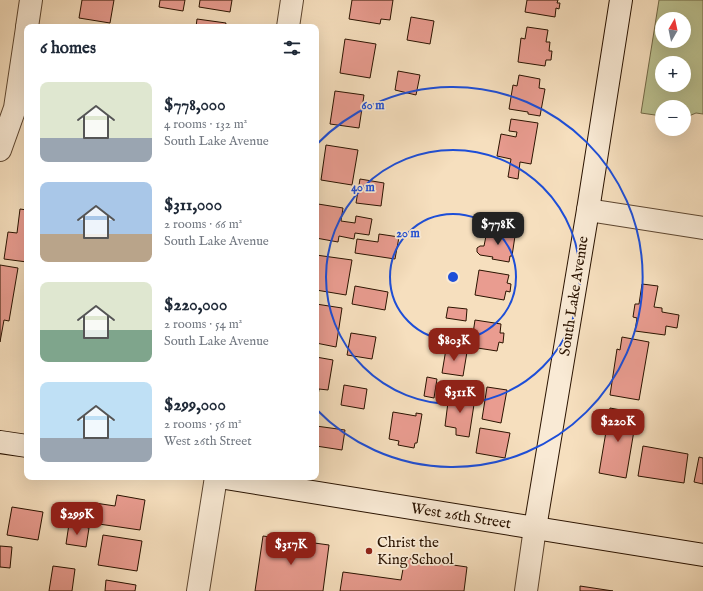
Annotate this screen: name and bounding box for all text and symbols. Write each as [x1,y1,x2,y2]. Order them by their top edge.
north arrow [655,12,691,48]
map controls [655,12,691,136]
icon: filters [281,37,303,59]
text: 6 homes [40,38,96,59]
button: + [655,56,691,92]
text: $778,000 [164,95,226,116]
icon: home [72,98,120,146]
text: 60 m [362,98,385,113]
button: − [655,100,691,136]
text: 4 rooms · 132 m² [164,116,247,133]
text: South Lake Avenue [164,133,269,150]
text: 40 m [351,180,376,195]
text: $311,000 [164,195,222,216]
icon: home [72,198,120,246]
pin: $778K [470,212,526,246]
text: 2 rooms · 66 m² [164,216,242,233]
text: $778K [481,216,515,233]
text: 20 m [396,226,420,241]
text: South Lake Avenue [164,233,269,250]
street label: South Lake Avenue [555,235,593,357]
centre of rings [446,270,460,284]
text: $220,000 [164,295,227,316]
icon: home [72,298,120,346]
text: 2 rooms · 54 m² [164,316,242,333]
pin: $803K [426,328,482,362]
text: $803K [438,332,470,349]
text: South Lake Avenue [164,333,269,350]
pin: $311K [432,380,488,414]
text: $311K [444,384,476,401]
text: $299,000 [164,395,226,416]
icon: home [72,398,120,446]
pin: $220K [590,409,646,443]
text: $220K [600,413,636,430]
text: 2 rooms · 56 m² [164,416,242,433]
text: West 26th Street [164,433,252,450]
street label: West 26th Street [410,499,512,533]
pin: $299K [49,502,105,536]
text: $299K [60,506,94,523]
pin: $317K [263,532,319,566]
place label: Christ the King School [377,533,454,569]
text: $317K [275,536,307,553]
marker: Christ the King School [364,546,374,556]

